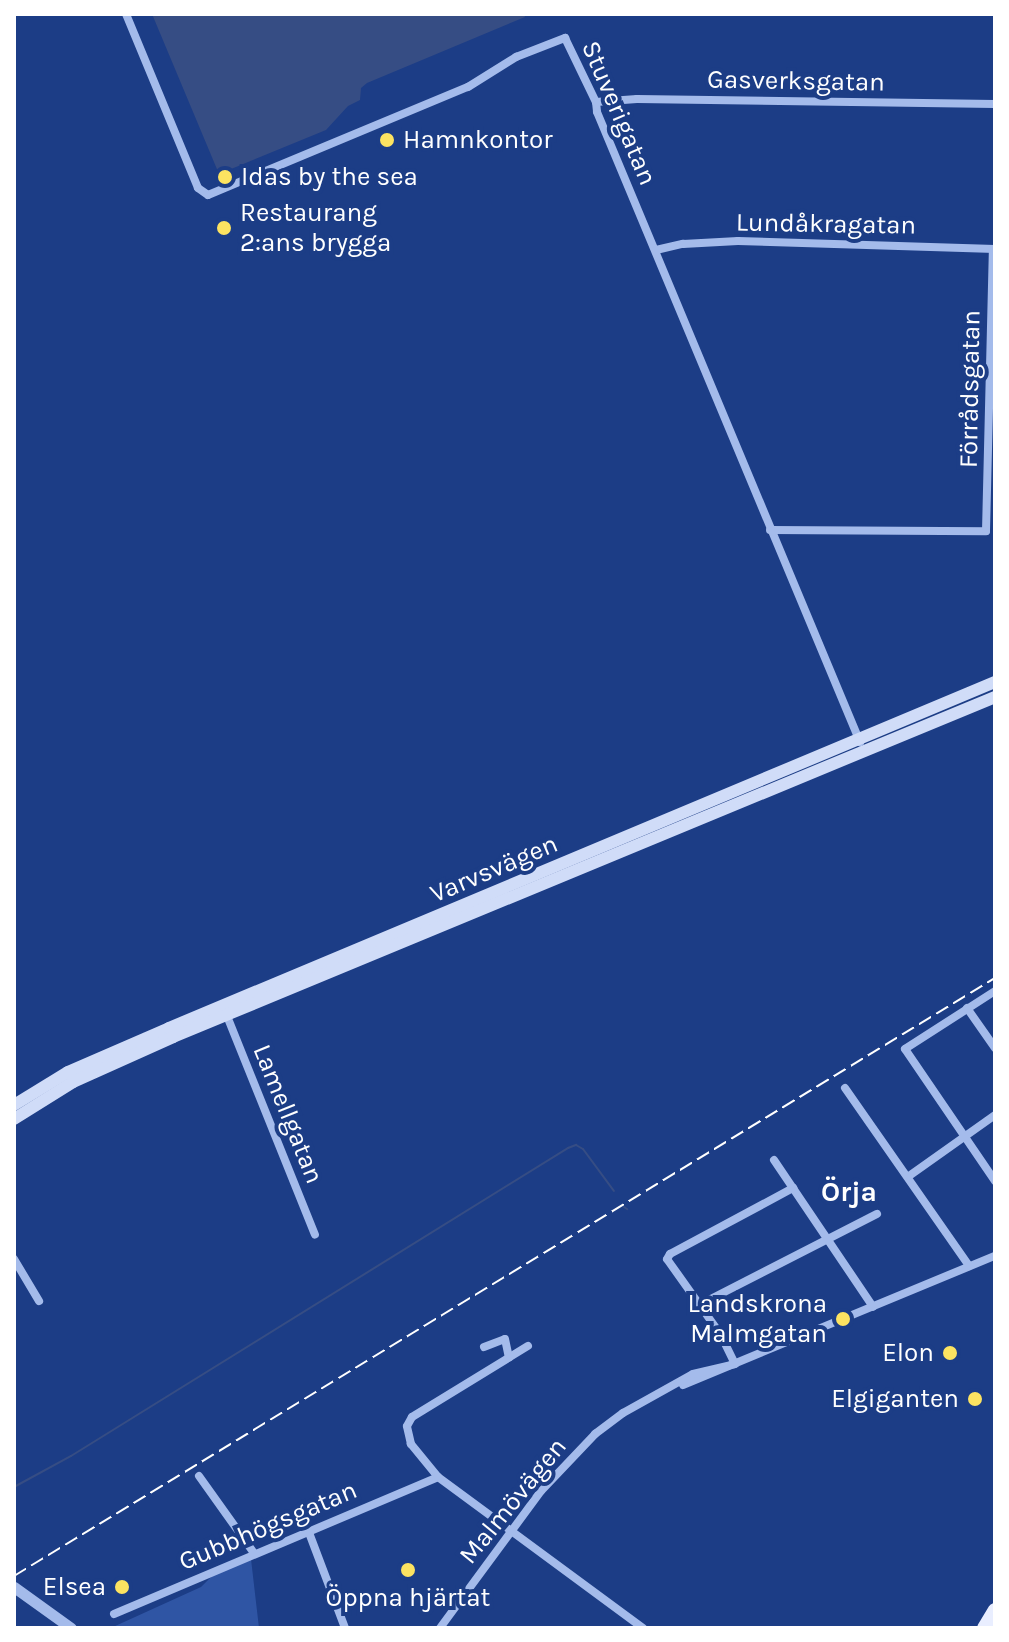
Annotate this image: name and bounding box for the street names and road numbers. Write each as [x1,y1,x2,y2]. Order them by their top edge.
street label: Stuverigatan [575,36,663,190]
street label: Gasverksgatan [707,64,885,98]
street label: Lundåkragatan [736,207,916,241]
street label: Förrådsgatan [953,310,987,468]
street label: Varvsvägen [426,828,562,910]
street label: Lamellgatan [246,1040,330,1188]
street label: Malmövägen [453,1432,573,1570]
street label: Gubbhögsgatan [174,1474,362,1578]

